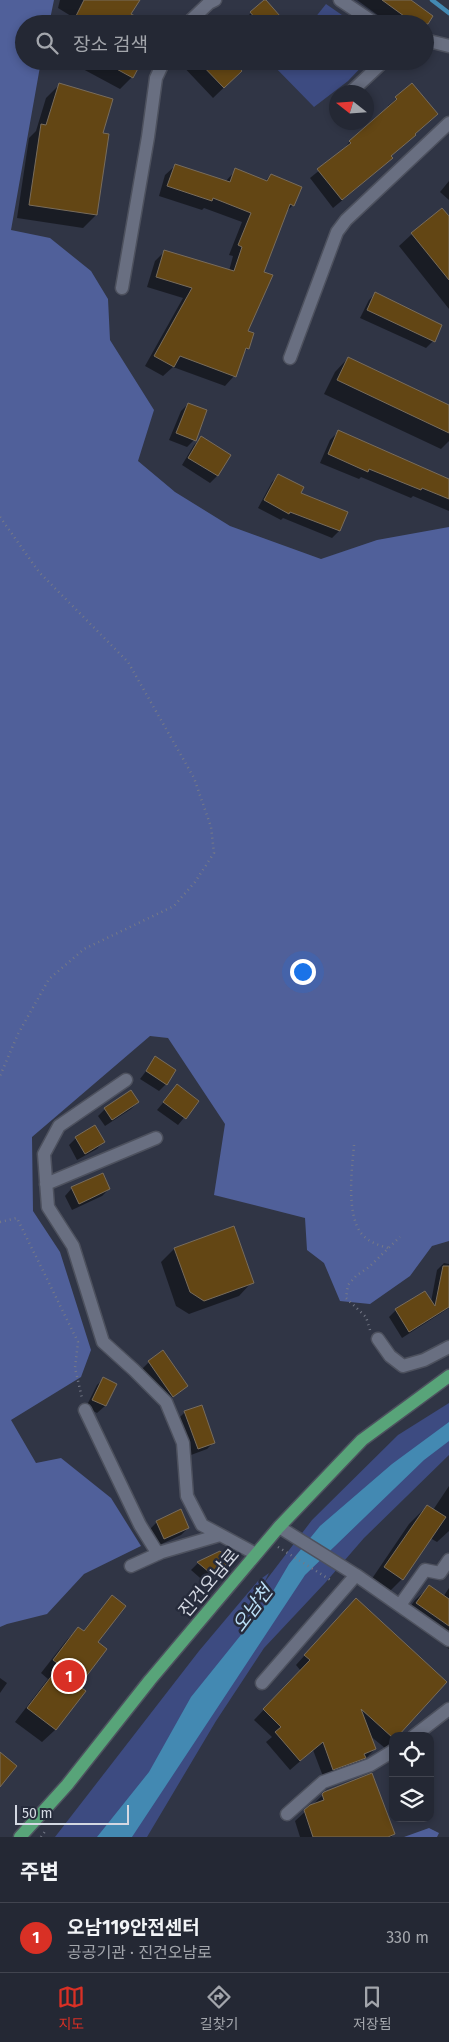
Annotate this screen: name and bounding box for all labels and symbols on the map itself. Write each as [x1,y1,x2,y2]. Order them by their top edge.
north arrow [329,85,374,130]
your location [290,959,316,985]
street label: 진건오남로 [174,1544,244,1622]
water label: 오남천 [227,1579,278,1636]
pin: 1 [53,1657,85,1695]
scale bar [15,1802,129,1825]

